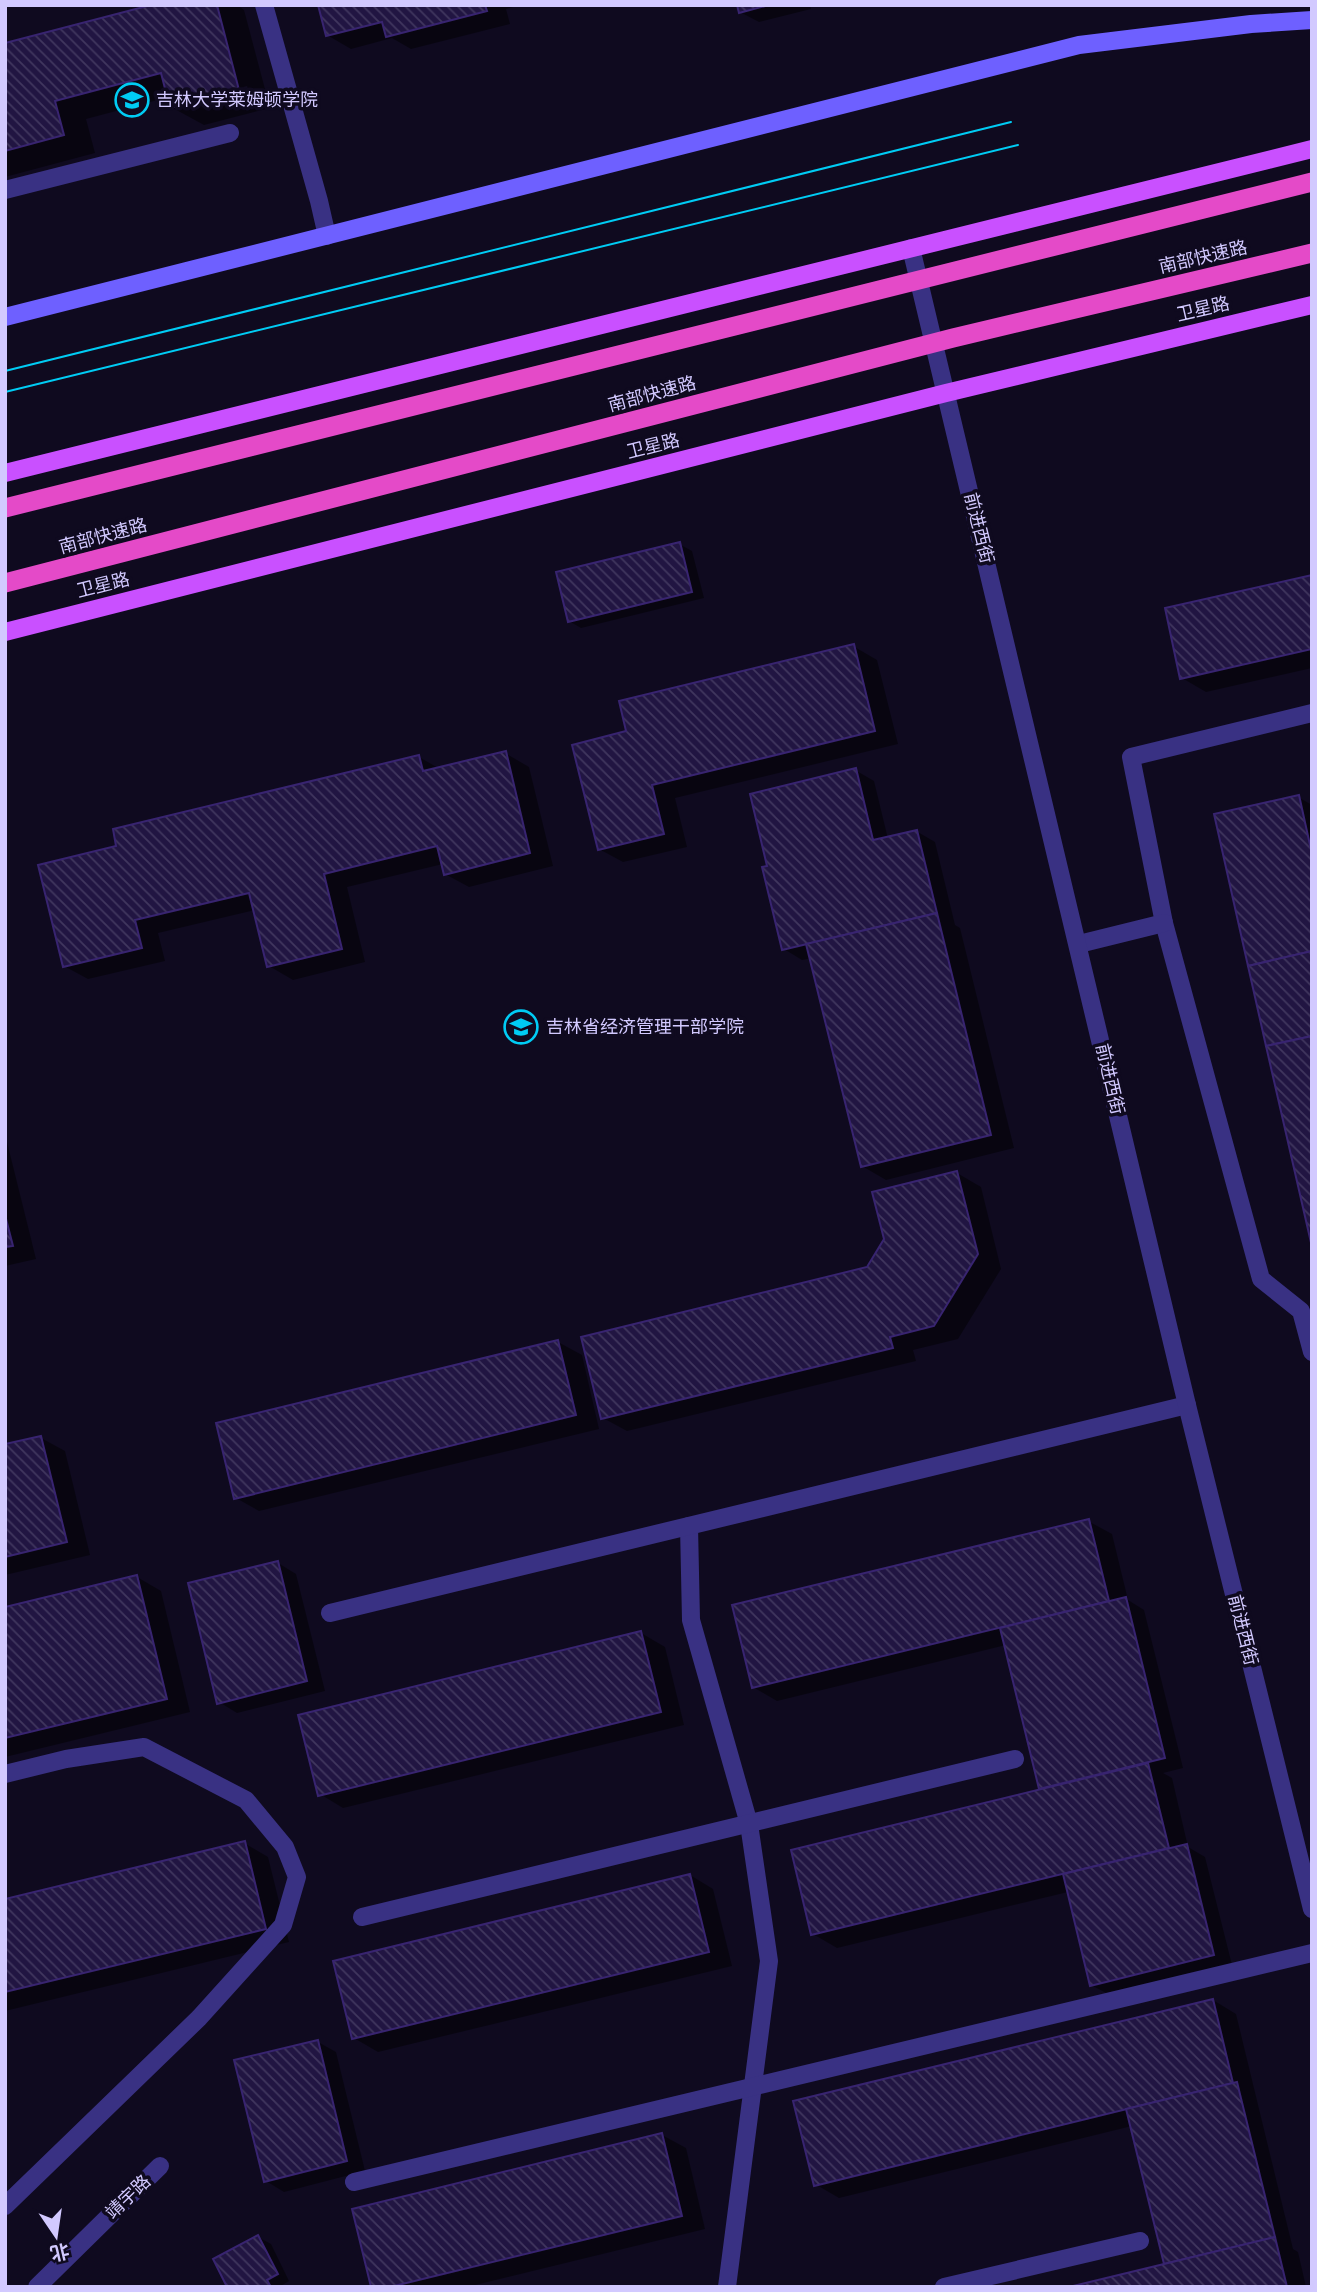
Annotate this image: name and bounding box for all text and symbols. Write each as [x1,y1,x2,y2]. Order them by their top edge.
school or university icon: 吉林大学莱姆顿学院 [113,81,151,119]
place label: 吉林大学莱姆顿学院 [156,87,318,111]
street label: 南部快速路 [1156,234,1249,278]
street label: 卫星路 [1174,290,1232,326]
street label: 南部快速路 [605,370,698,416]
street label: 卫星路 [624,427,682,463]
street label: 前进西街 [960,490,1000,566]
street label: 南部快速路 [56,512,149,558]
street label: 卫星路 [74,566,132,602]
school or university icon: 吉林省经济管理干部学院 [502,1008,540,1046]
place label: 吉林省经济管理干部学院 [546,1014,744,1038]
street label: 前进西街 [1091,1041,1131,1117]
street label: 前进西街 [1224,1592,1264,1668]
street label: 靖宇路 [100,2169,155,2224]
north arrow [21,2201,91,2271]
text: 北 [48,2238,72,2267]

